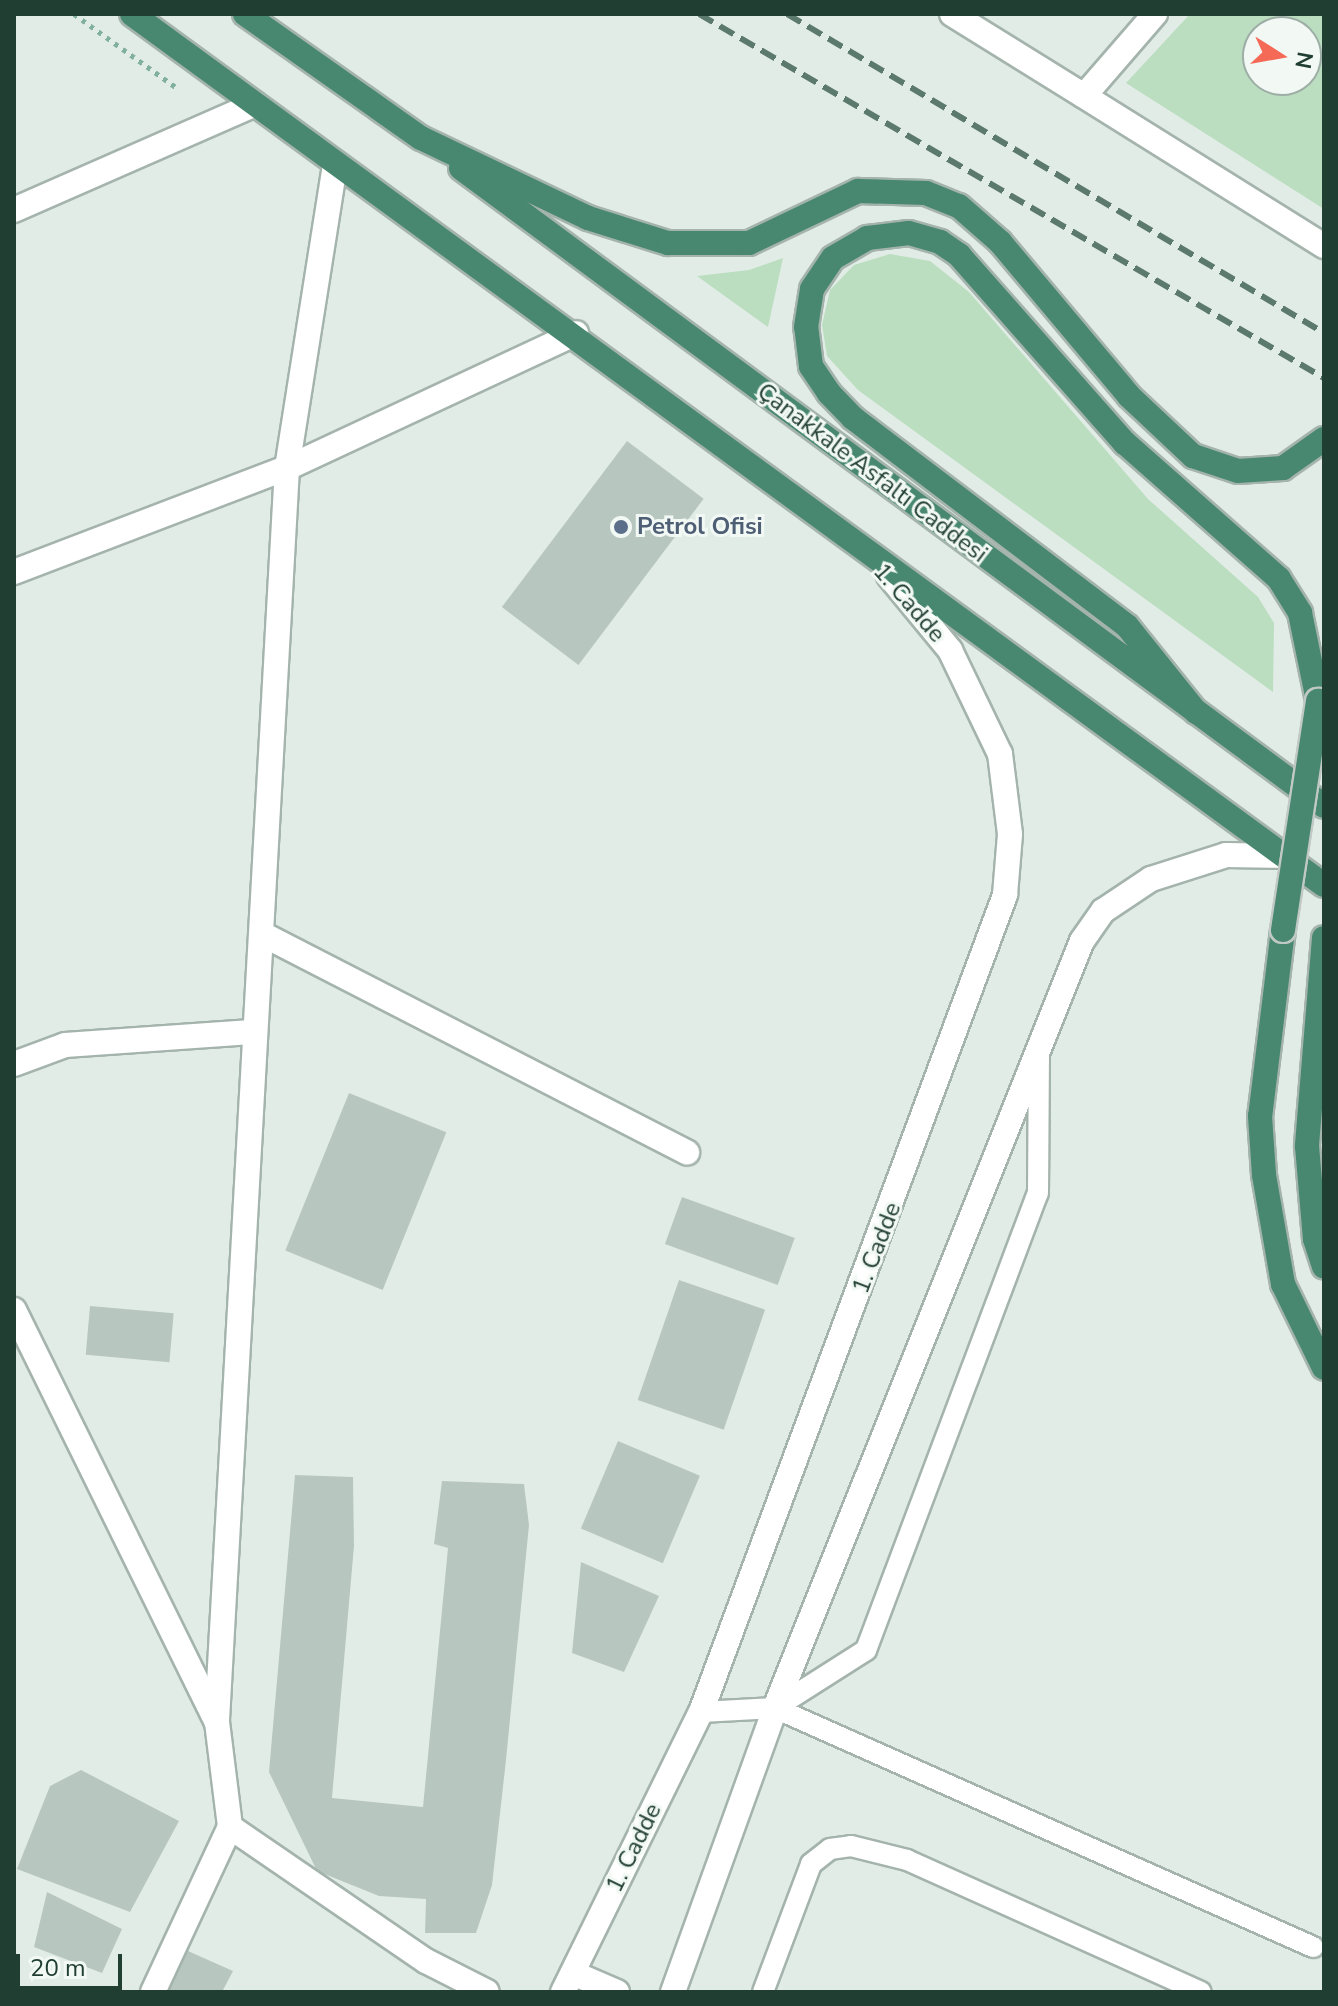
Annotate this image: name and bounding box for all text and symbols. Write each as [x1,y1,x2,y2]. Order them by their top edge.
north arrow [1242,16,1322,96]
text: N [1287,49,1320,71]
street label: Çanakkale Asfaltı Caddesi [751,377,993,569]
place label: Petrol Ofisi [637,513,763,541]
marker: Petrol Ofisi [612,518,630,536]
street label: 1. Cadde [867,558,951,648]
street label: 1. Cadde [846,1198,908,1298]
street label: 1. Cadde [600,1799,668,1897]
scale bar [20,1938,126,1988]
text: 20 m [30,1952,86,1984]

